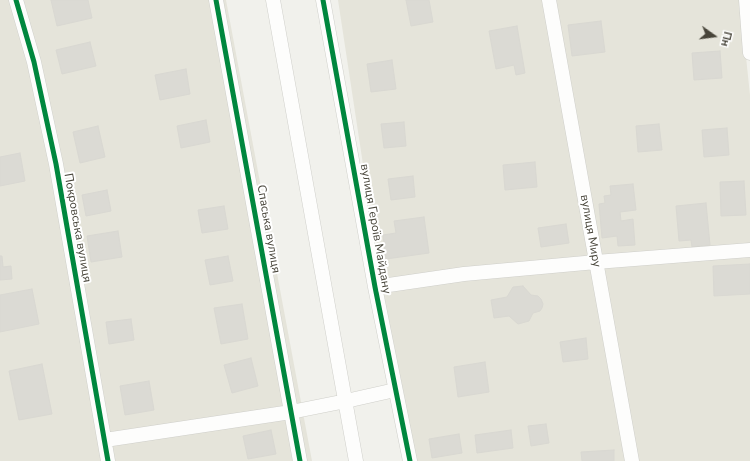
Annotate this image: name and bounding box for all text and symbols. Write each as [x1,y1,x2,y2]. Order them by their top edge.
north arrow [694,16,734,56]
text: Пн [717,30,735,48]
street label: вулиця Героїв Майдану [356,163,394,295]
street label: Покровська вулиця [60,172,94,284]
street label: Спаська вулиця [253,184,283,274]
street label: вулиця Миру [577,193,603,269]

